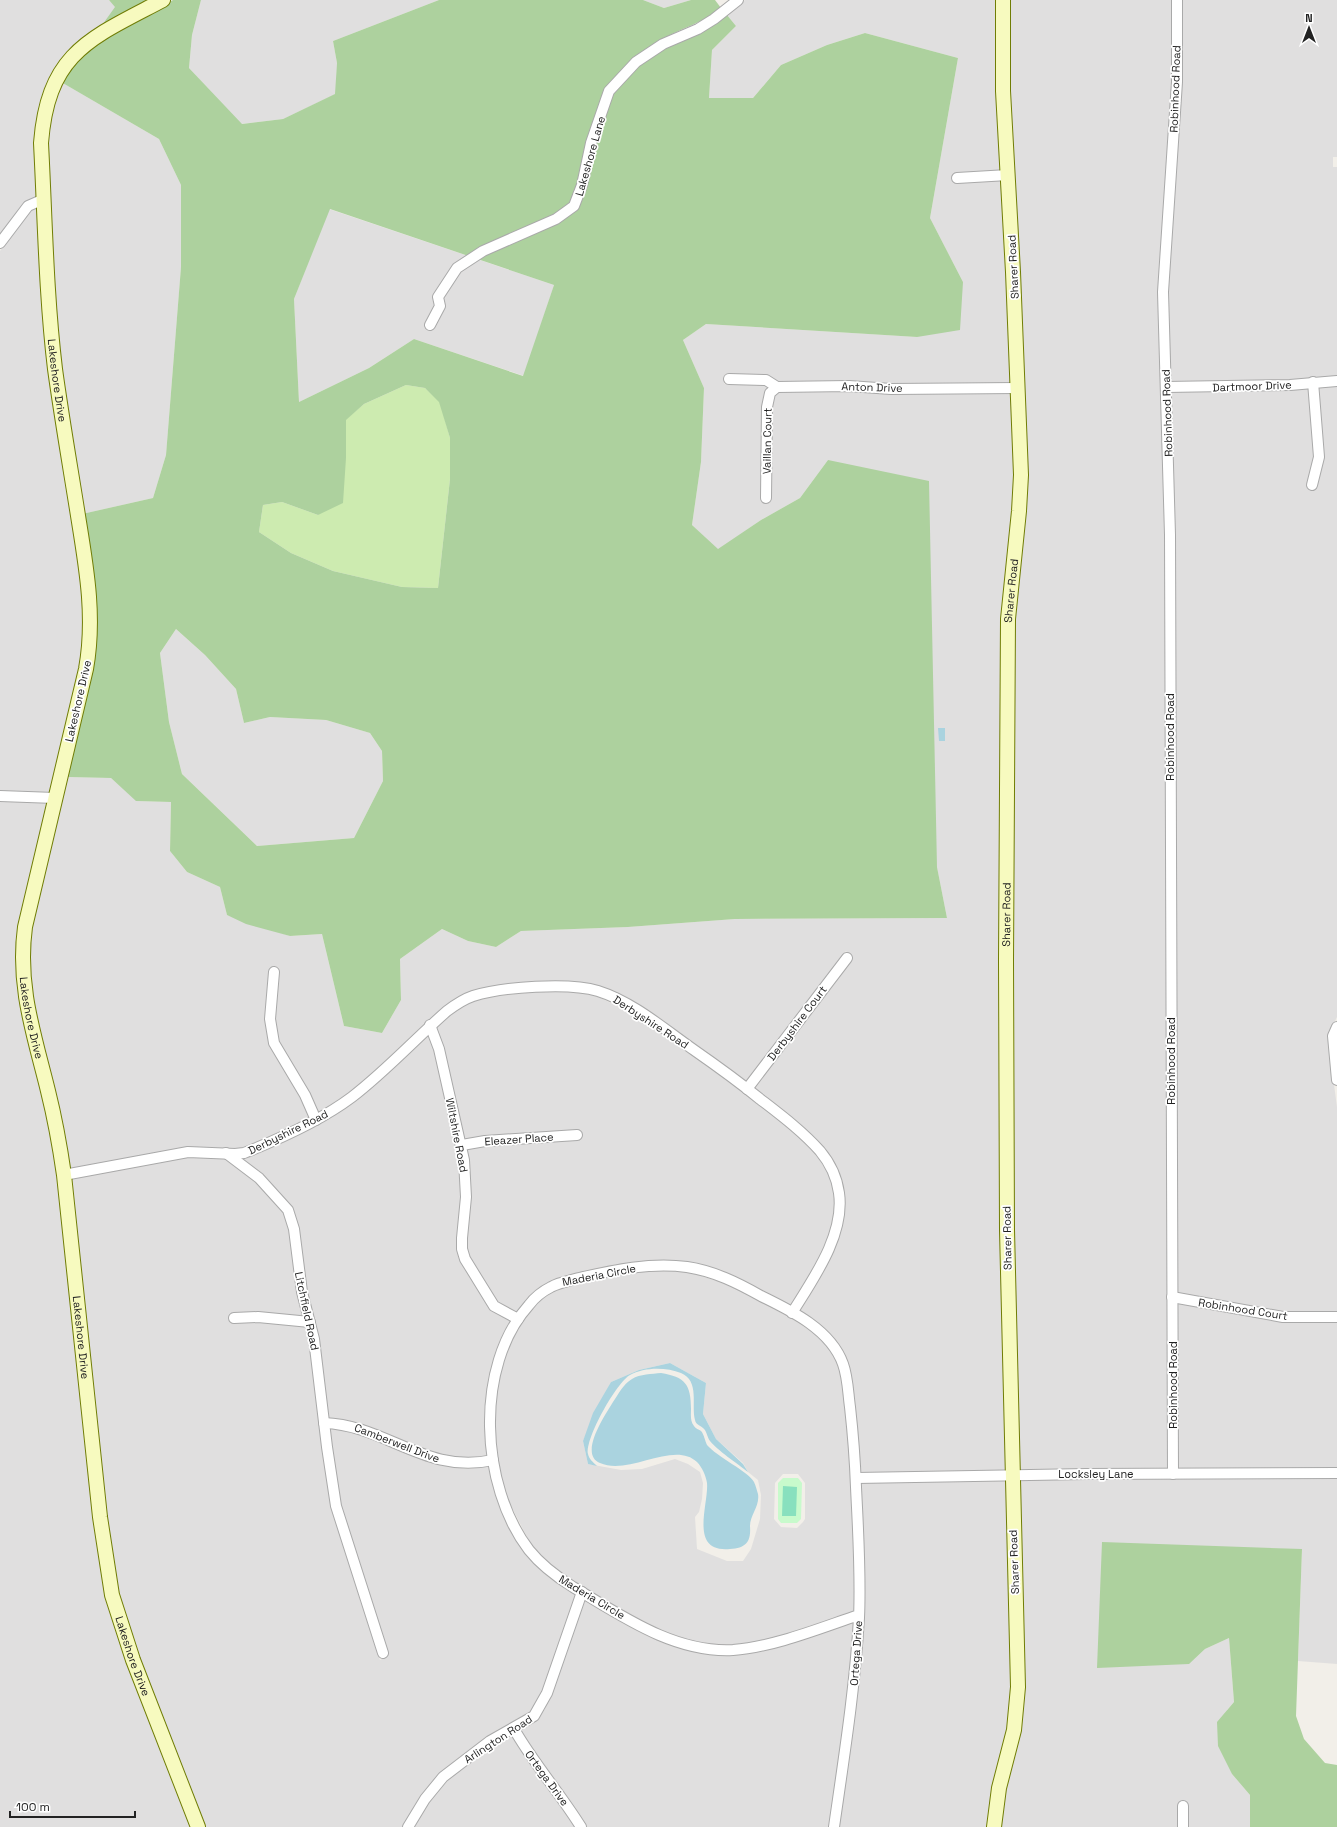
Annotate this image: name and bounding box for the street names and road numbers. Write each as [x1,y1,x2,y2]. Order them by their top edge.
street label: Robinhood Road [1166,45,1184,133]
street label: Lakeshore Lane [572,114,608,198]
street label: Sharer Road [1004,235,1022,299]
street label: Lakeshore Drive [45,338,70,423]
street label: Robinhood Road [1158,369,1176,457]
street label: Dartmoor Drive [1212,378,1292,394]
street label: Anton Drive [841,379,903,395]
street label: Vaillan Court [759,408,775,474]
street label: Sharer Road [1001,558,1021,623]
street label: Lakeshore Drive [62,659,94,743]
street label: Robinhood Road [1163,693,1177,781]
street label: Sharer Road [999,882,1013,947]
street label: Lakeshore Drive [17,976,46,1060]
street label: Derbyshire Court [764,983,830,1063]
street label: Derbyshire Road [611,992,691,1052]
street label: Robinhood Road [1164,1017,1178,1105]
street label: Wiltshire Road [443,1097,471,1173]
street label: Derbyshire Road [246,1107,330,1157]
street label: Eleazer Place [484,1130,554,1148]
street label: Sharer Road [999,1206,1015,1270]
street label: Maderia Circle [561,1261,637,1289]
street label: Litchfield Road [292,1270,322,1352]
street label: Lakeshore Drive [70,1295,92,1380]
street label: Robinhood Court [1197,1295,1289,1323]
street label: Robinhood Road [1166,1341,1180,1429]
street label: Camberwell Drive [352,1420,442,1466]
street label: Locksley Lane [1058,1467,1134,1481]
street label: Sharer Road [1006,1530,1022,1594]
street label: Maderia Circle [556,1572,628,1622]
street label: Lakeshore Drive [112,1615,153,1698]
street label: Ortega Drive [847,1620,865,1686]
street label: Arlington Road [461,1712,535,1766]
street label: Ortega Drive [522,1747,572,1809]

